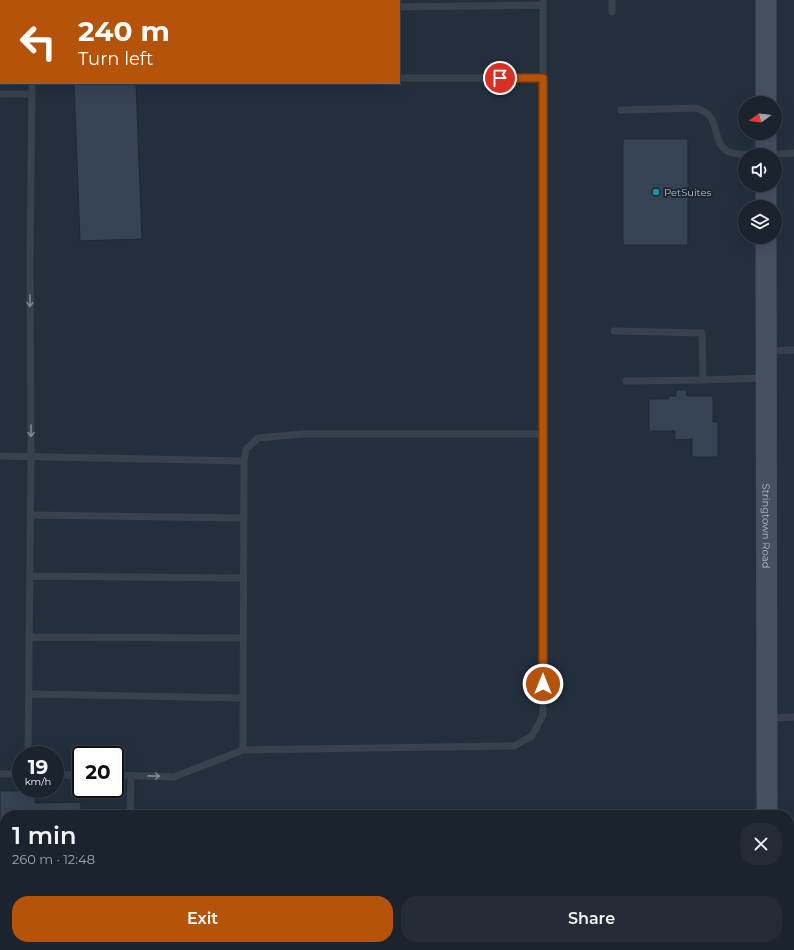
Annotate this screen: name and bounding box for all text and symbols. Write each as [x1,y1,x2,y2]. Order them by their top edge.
text: 240 m [78,14,170,48]
icon: left [12,16,64,68]
text: Turn left [78,48,153,70]
pin [483,61,517,95]
icon: arrive [489,67,511,89]
north arrow [738,96,782,140]
map controls [738,96,782,244]
button: sound [738,148,782,192]
place label: PetSuites [664,186,712,199]
marker: PetSuites [651,187,661,197]
button: layers [738,200,782,244]
one-way arrow [26,294,34,307]
one-way arrow [27,424,34,437]
street label: Stringtown Road [760,484,773,568]
position arrow [522,663,564,705]
speed limit sign: 20 [72,746,124,798]
text: 19 [28,755,48,779]
one-way arrow [147,772,160,780]
text: km/h [25,775,51,788]
text: 1 min [12,821,76,850]
button: close [740,823,782,865]
text: 260 m · 12:48 [12,851,95,867]
button: Exit [12,896,393,942]
button: Share [401,896,782,942]

